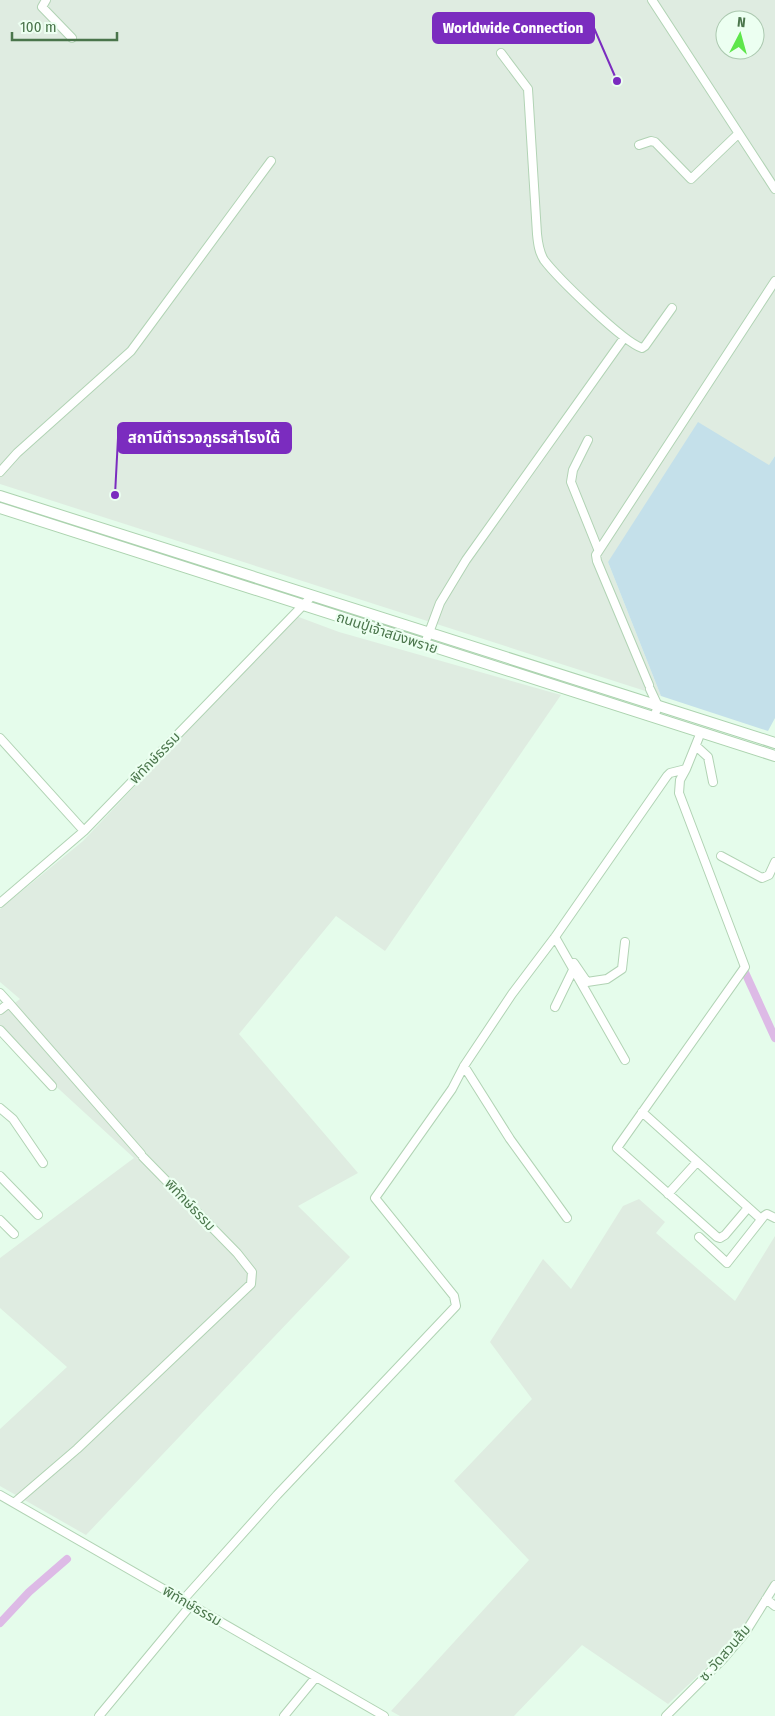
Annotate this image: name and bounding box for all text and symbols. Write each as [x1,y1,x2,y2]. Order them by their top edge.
scale bar [12,10,118,42]
north arrow [715,10,765,60]
callout: Worldwide Connection [433,13,594,43]
text: N [736,14,746,31]
text: 100 m [20,18,57,36]
text: Worldwide Connection [443,19,583,37]
callout: สถานีตำรวจภูธรสำโรงใต้ [118,423,291,453]
text: สถานีตำรวจภูธรสำโรงใต้ [128,429,280,448]
street label: ถนนปู่เจ้าสมิงพราย [334,609,440,657]
street label: พิทักษ์ธรรม [126,729,184,787]
street label: พิทักษ์ธรรม [161,1176,219,1234]
street label: พิทักษ์ธรรม [159,1582,225,1630]
street label: ซ. วัดสวนส้ม [696,1621,754,1685]

